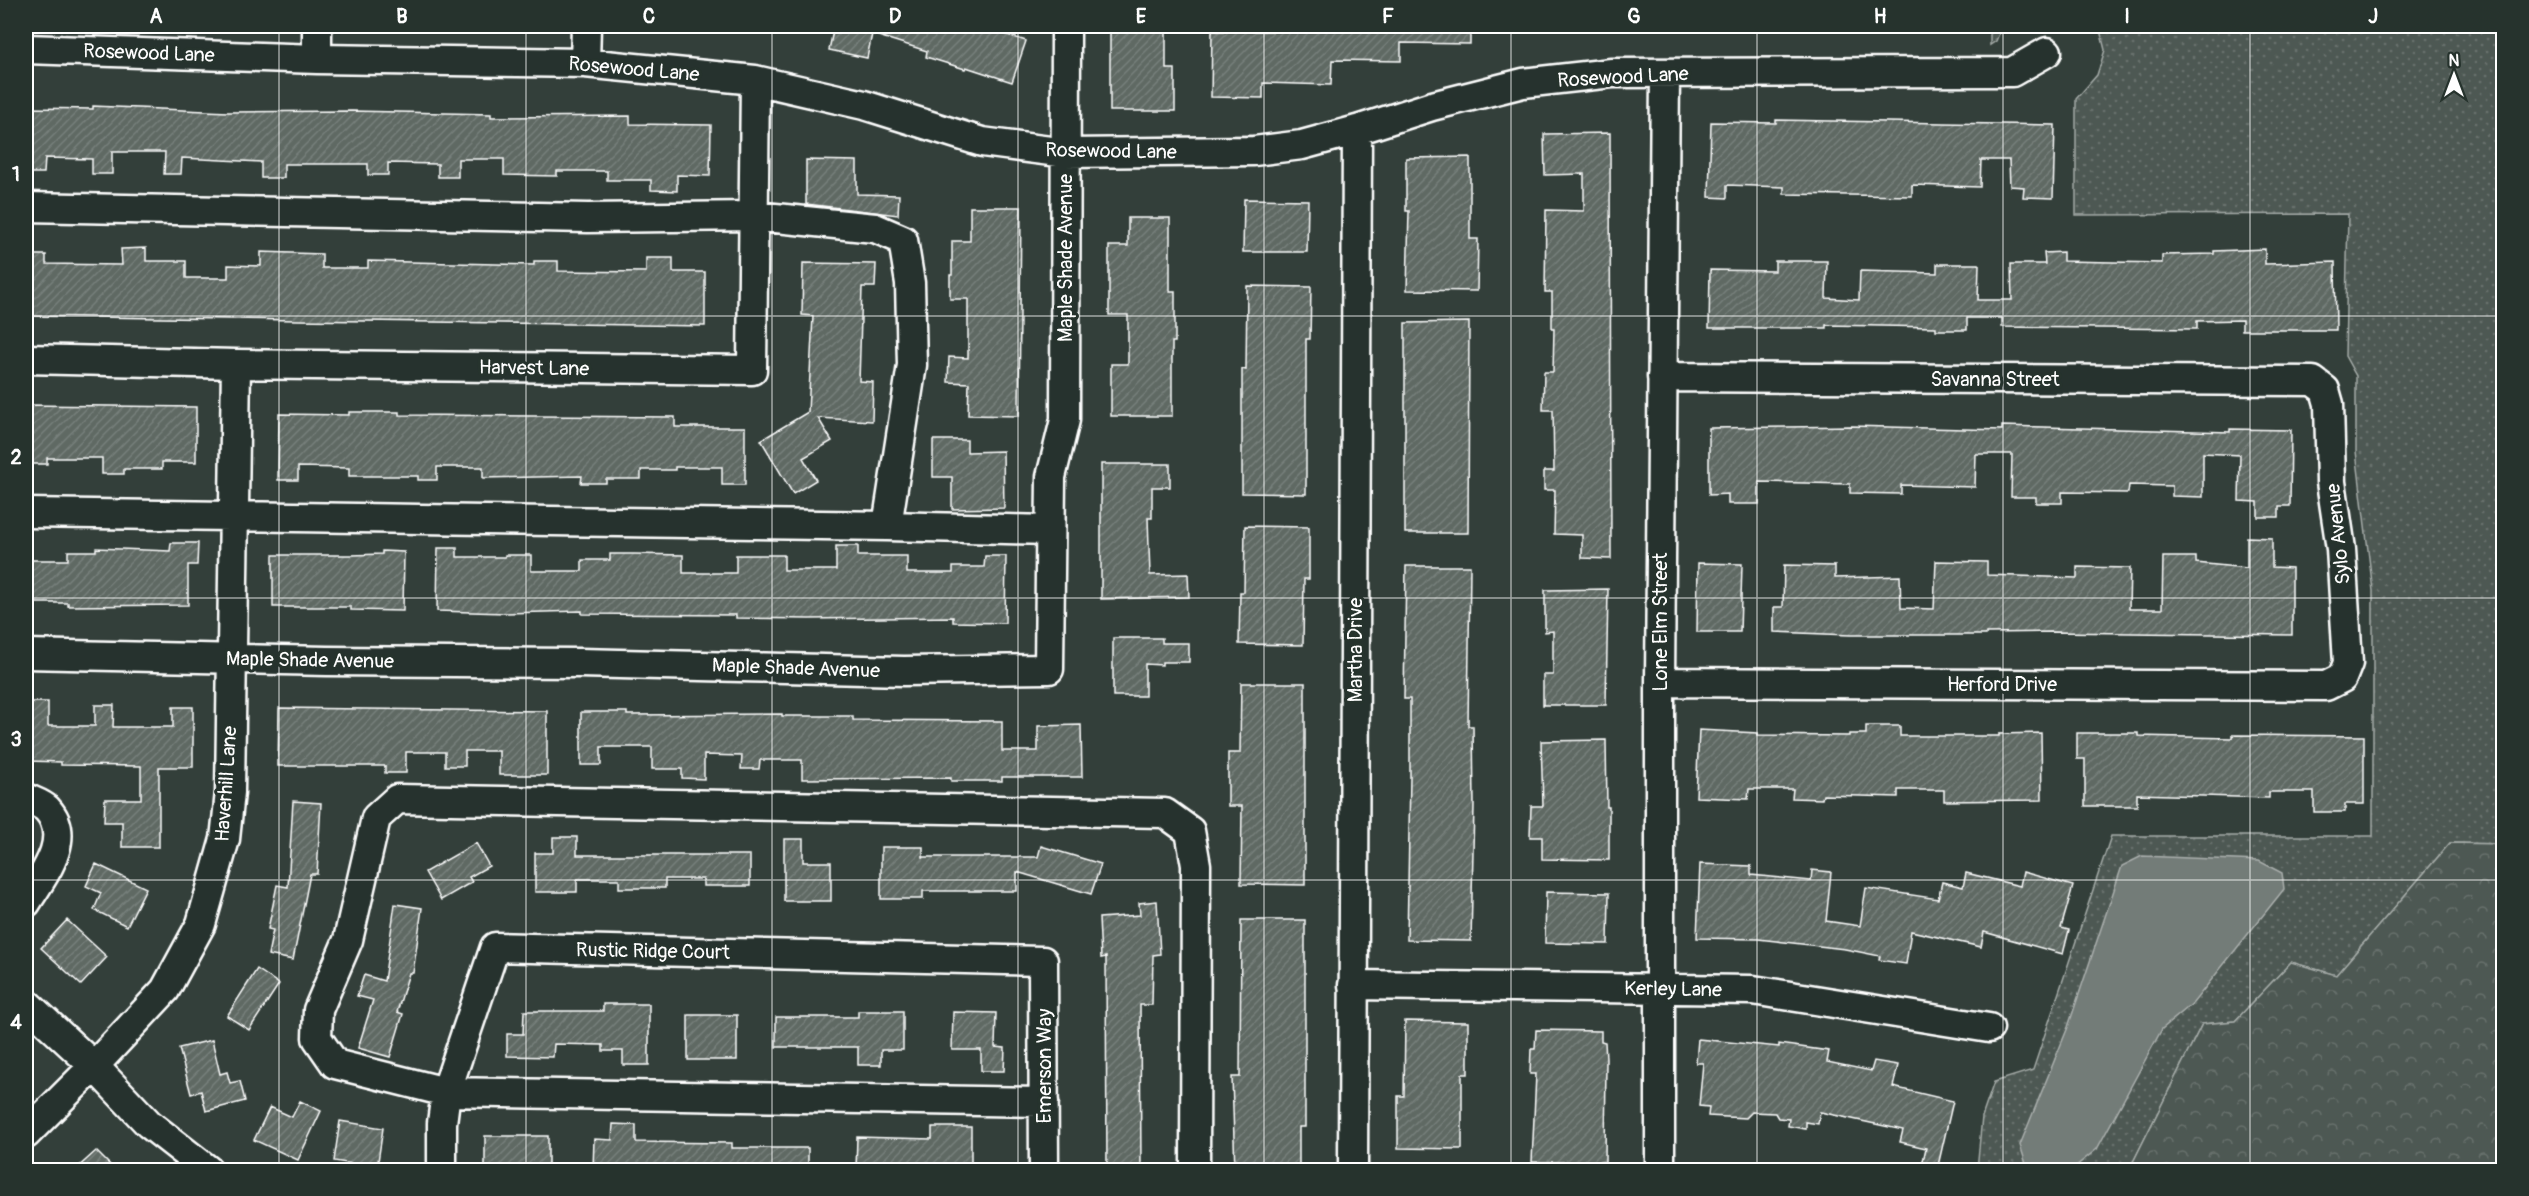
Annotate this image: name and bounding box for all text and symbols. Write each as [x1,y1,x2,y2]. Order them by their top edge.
text: A [150,4,163,29]
text: B [396,4,408,29]
text: C [643,4,655,29]
text: D [889,4,902,29]
text: E [1136,4,1147,29]
text: F [1382,4,1394,29]
text: G [1627,4,1641,29]
text: H [1874,4,1887,29]
text: I [2124,4,2130,29]
text: J [2368,4,2378,29]
street label: Rosewood Lane [83,38,215,68]
north arrow [2424,45,2484,105]
street label: Rosewood Lane [567,51,701,87]
text: N [2449,51,2460,71]
street label: Rosewood Lane [1557,61,1689,93]
street label: Rosewood Lane [1045,137,1177,165]
text: 1 [12,162,20,187]
street label: Maple Shade Avenue [1053,174,1078,342]
street label: Harvest Lane [479,355,590,381]
street label: Savanna Street [1930,367,2061,392]
text: 2 [10,445,22,470]
street label: Sylo Avenue [2320,482,2356,586]
street label: Lone Elm Street [1648,552,1673,691]
street label: Martha Drive [1343,598,1368,702]
street label: Maple Shade Avenue [226,646,394,674]
street label: Maple Shade Avenue [712,653,881,683]
street label: Herford Drive [1947,672,2057,697]
street label: Haverhill Lane [209,725,243,843]
text: 3 [10,727,22,752]
street label: Rustic Ridge Court [576,937,731,965]
street label: Kerley Lane [1624,976,1722,1002]
street label: Emerson Way [1032,1008,1057,1124]
text: 4 [10,1010,22,1035]

